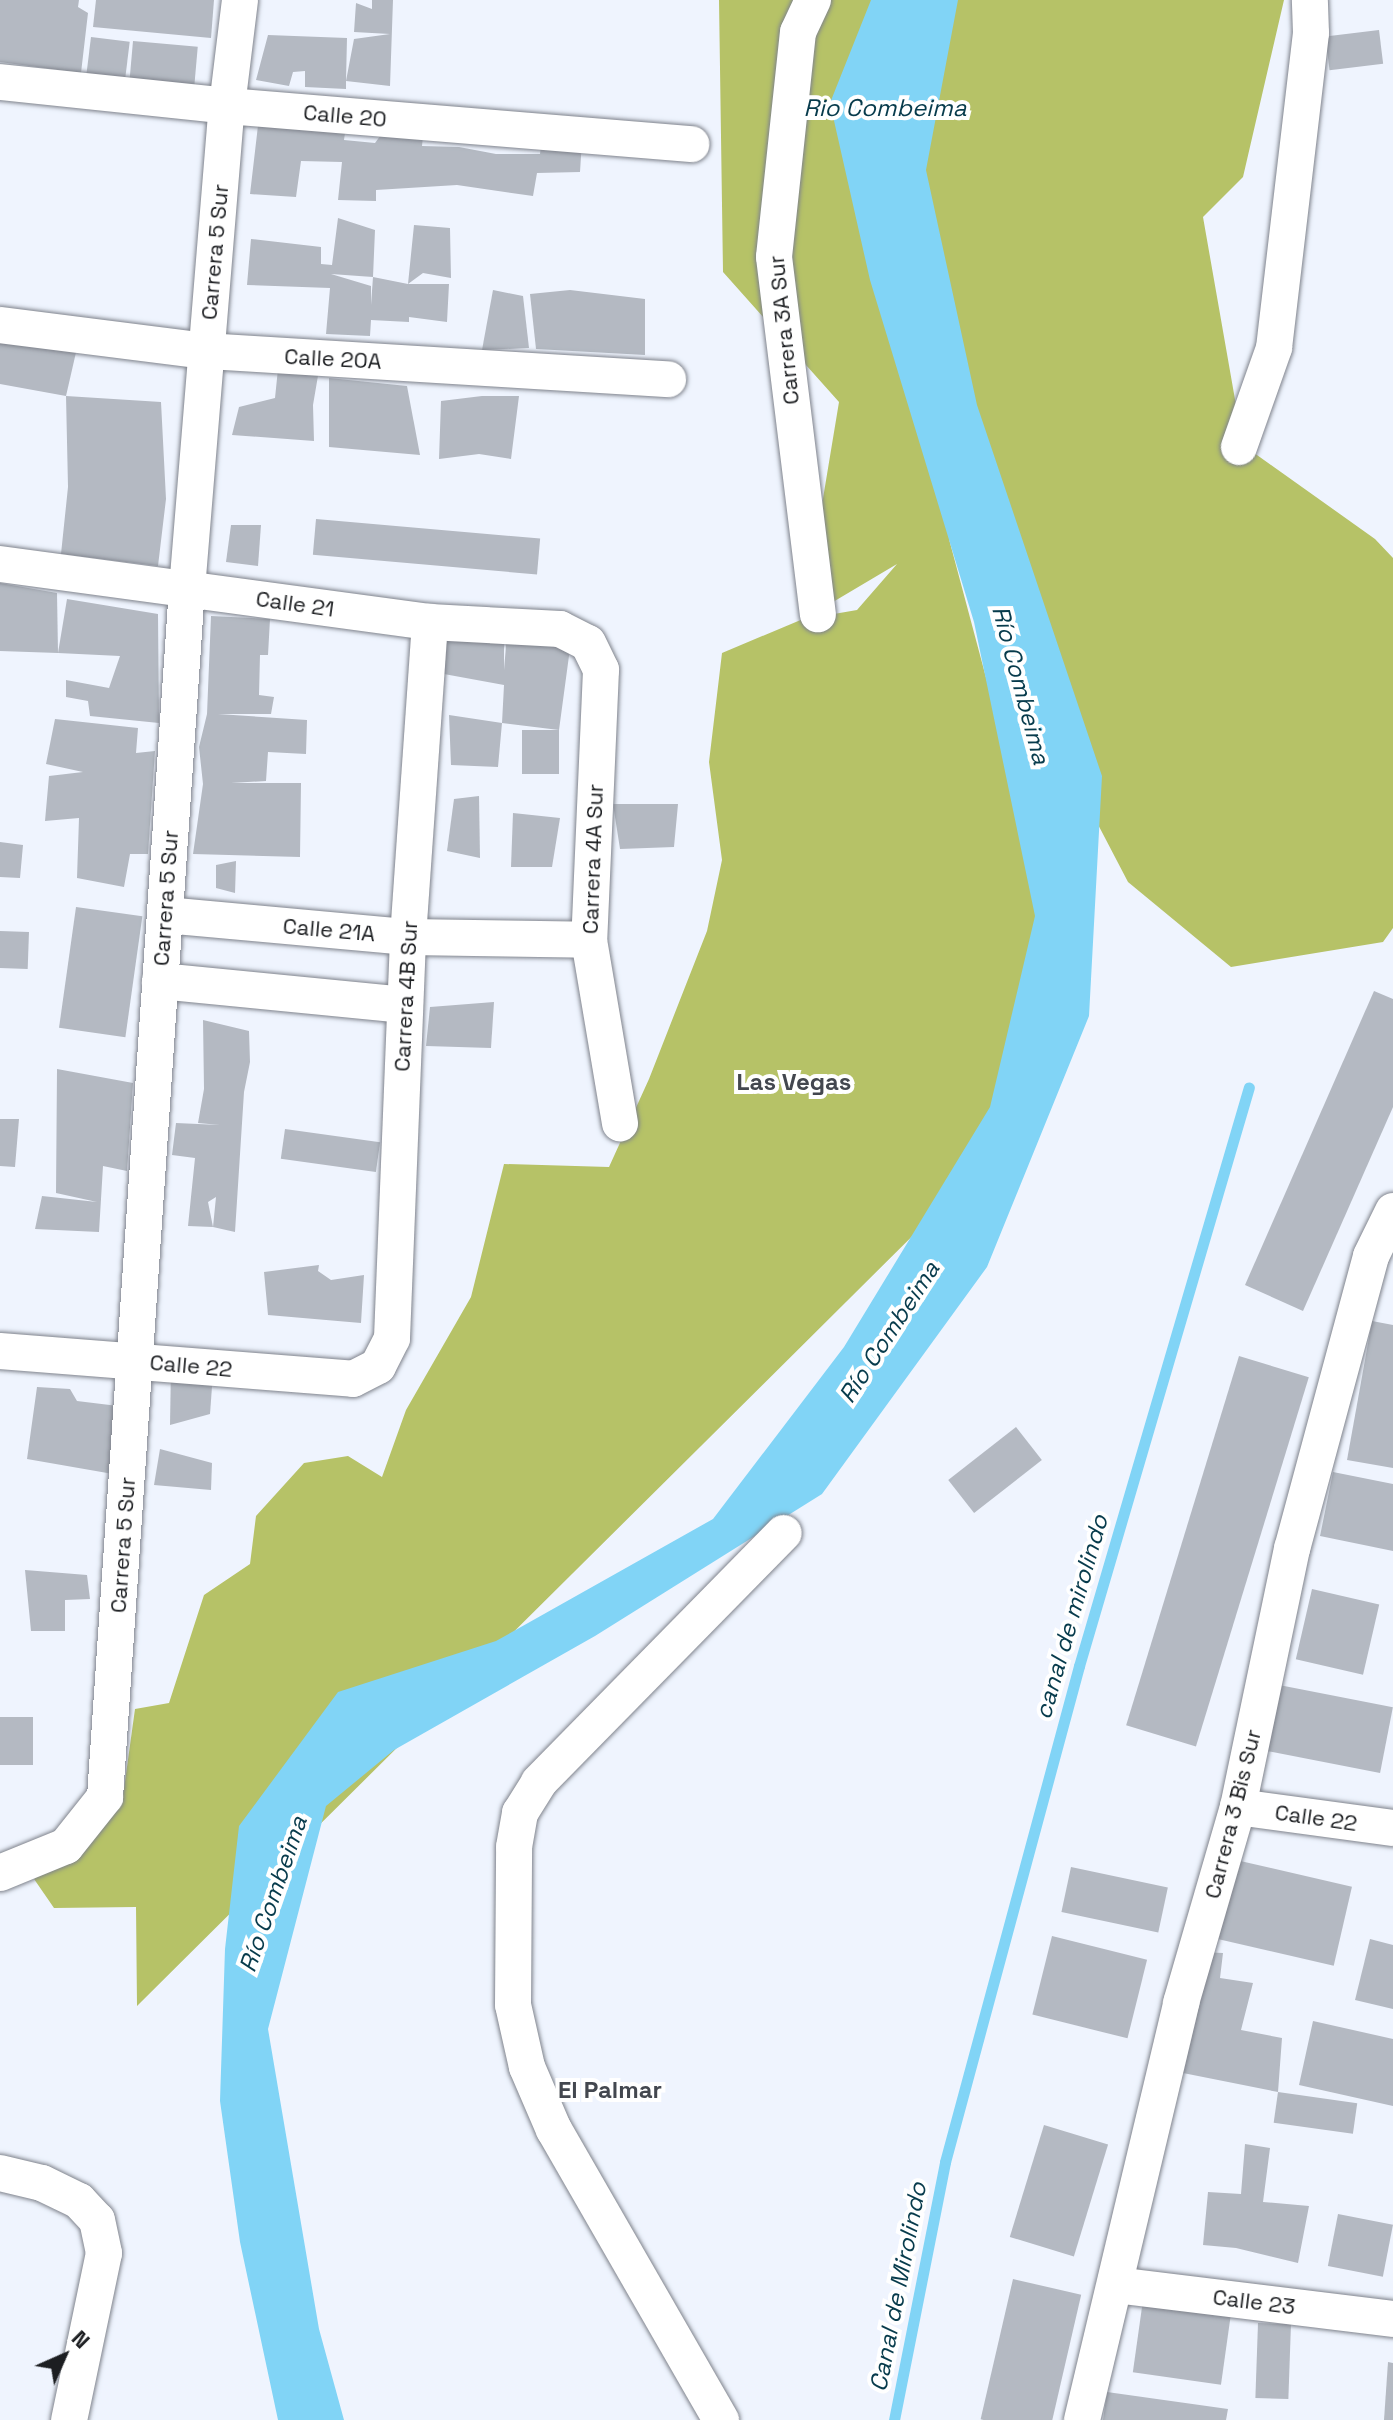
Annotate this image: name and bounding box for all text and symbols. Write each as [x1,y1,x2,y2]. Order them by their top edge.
water label: Rio Combeima [804,94,966,122]
street label: Calle 20 [302,99,388,133]
street label: Carrera 5 Sur [196,183,234,321]
street label: Carrera 3A Sur [763,254,805,406]
street label: Calle 20A [284,343,382,375]
street label: Calle 21 [254,585,336,623]
water label: Río Combeima [986,603,1056,767]
street label: Carrera 4A Sur [577,783,609,935]
street label: Carrera 5 Sur [148,829,184,967]
street label: Calle 21A [282,913,376,947]
street label: Carrera 4B Sur [389,920,423,1072]
district label: Las Vegas [736,1068,852,1096]
water label: Río Combeima [833,1256,945,1408]
street label: Calle 22 [149,1349,233,1383]
street label: Carrera 5 Sur [105,1476,141,1614]
water label: canal de mirolindo [1028,1511,1114,1723]
street label: Carrera 3 Bis Sur [1199,1727,1267,1901]
street label: Calle 22 [1273,1799,1359,1837]
water label: Río Combeima [233,1812,313,1976]
district label: El Palmar [558,2076,662,2104]
water label: Canal de Mirolindo [864,2180,932,2394]
street label: Calle 23 [1211,2284,1297,2320]
north arrow [24,2316,104,2396]
text: N [66,2324,96,2354]

